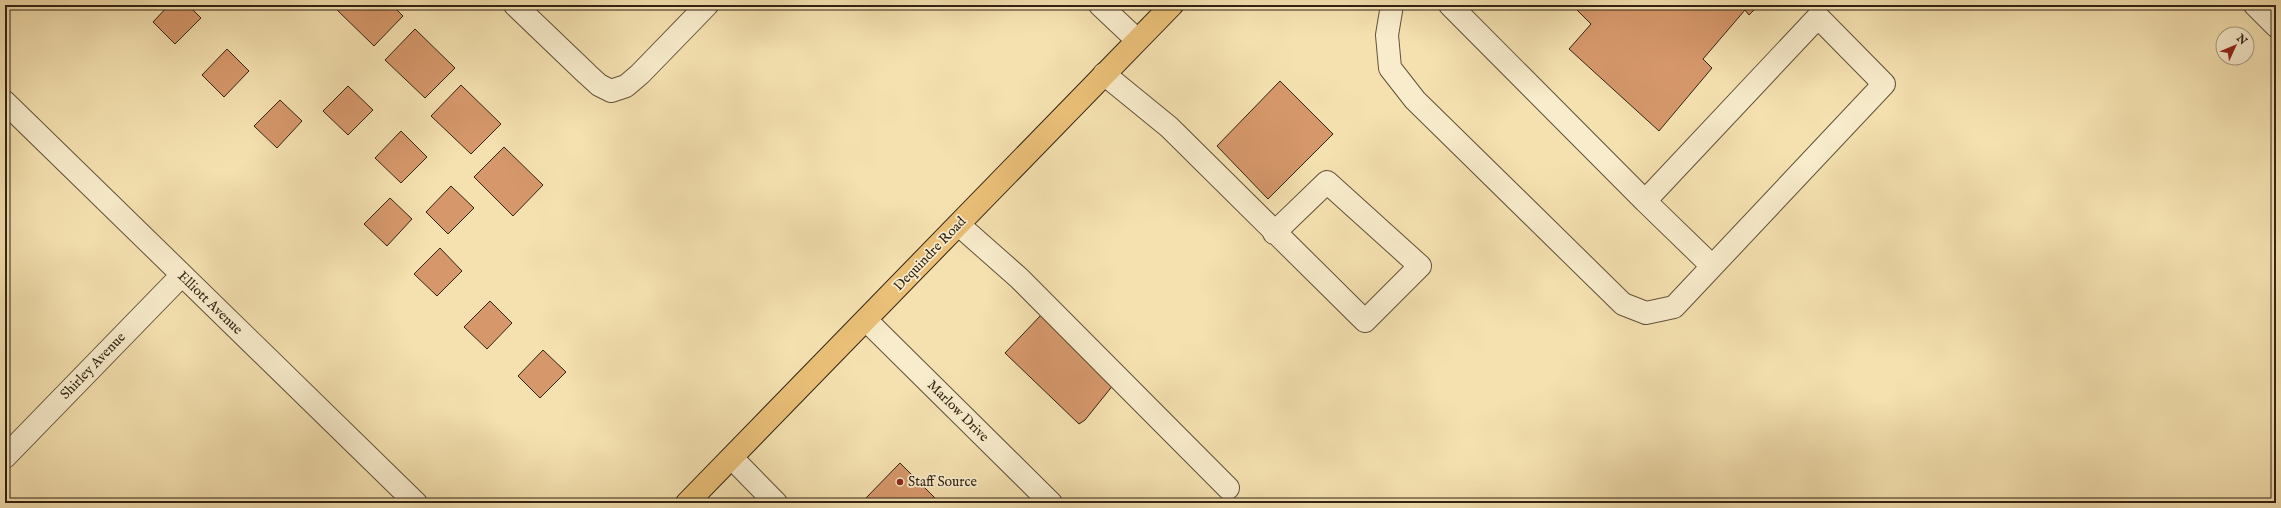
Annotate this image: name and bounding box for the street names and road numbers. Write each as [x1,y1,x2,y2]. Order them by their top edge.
street label: Dequindre Road [890,213,970,295]
street label: Elliott Avenue [174,267,247,339]
street label: Shirley Avenue [57,328,130,403]
street label: Marlow Drive [923,376,993,446]

